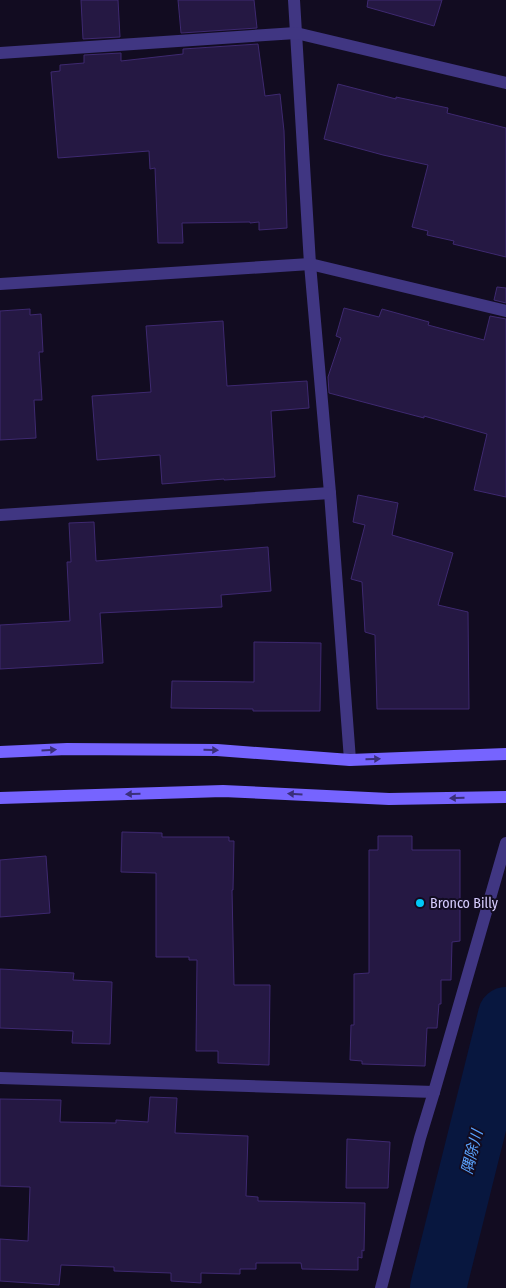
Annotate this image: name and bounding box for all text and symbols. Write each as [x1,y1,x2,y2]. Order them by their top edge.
one-way arrow [41,745,57,753]
one-way arrow [203,746,219,754]
one-way arrow [365,755,381,763]
one-way arrow [124,790,140,798]
one-way arrow [287,790,303,798]
one-way arrow [449,794,465,802]
place label: Bronco Billy [430,895,499,912]
marker: Bronco Billy [414,897,426,909]
water label: 隅除川 [458,1126,487,1176]

